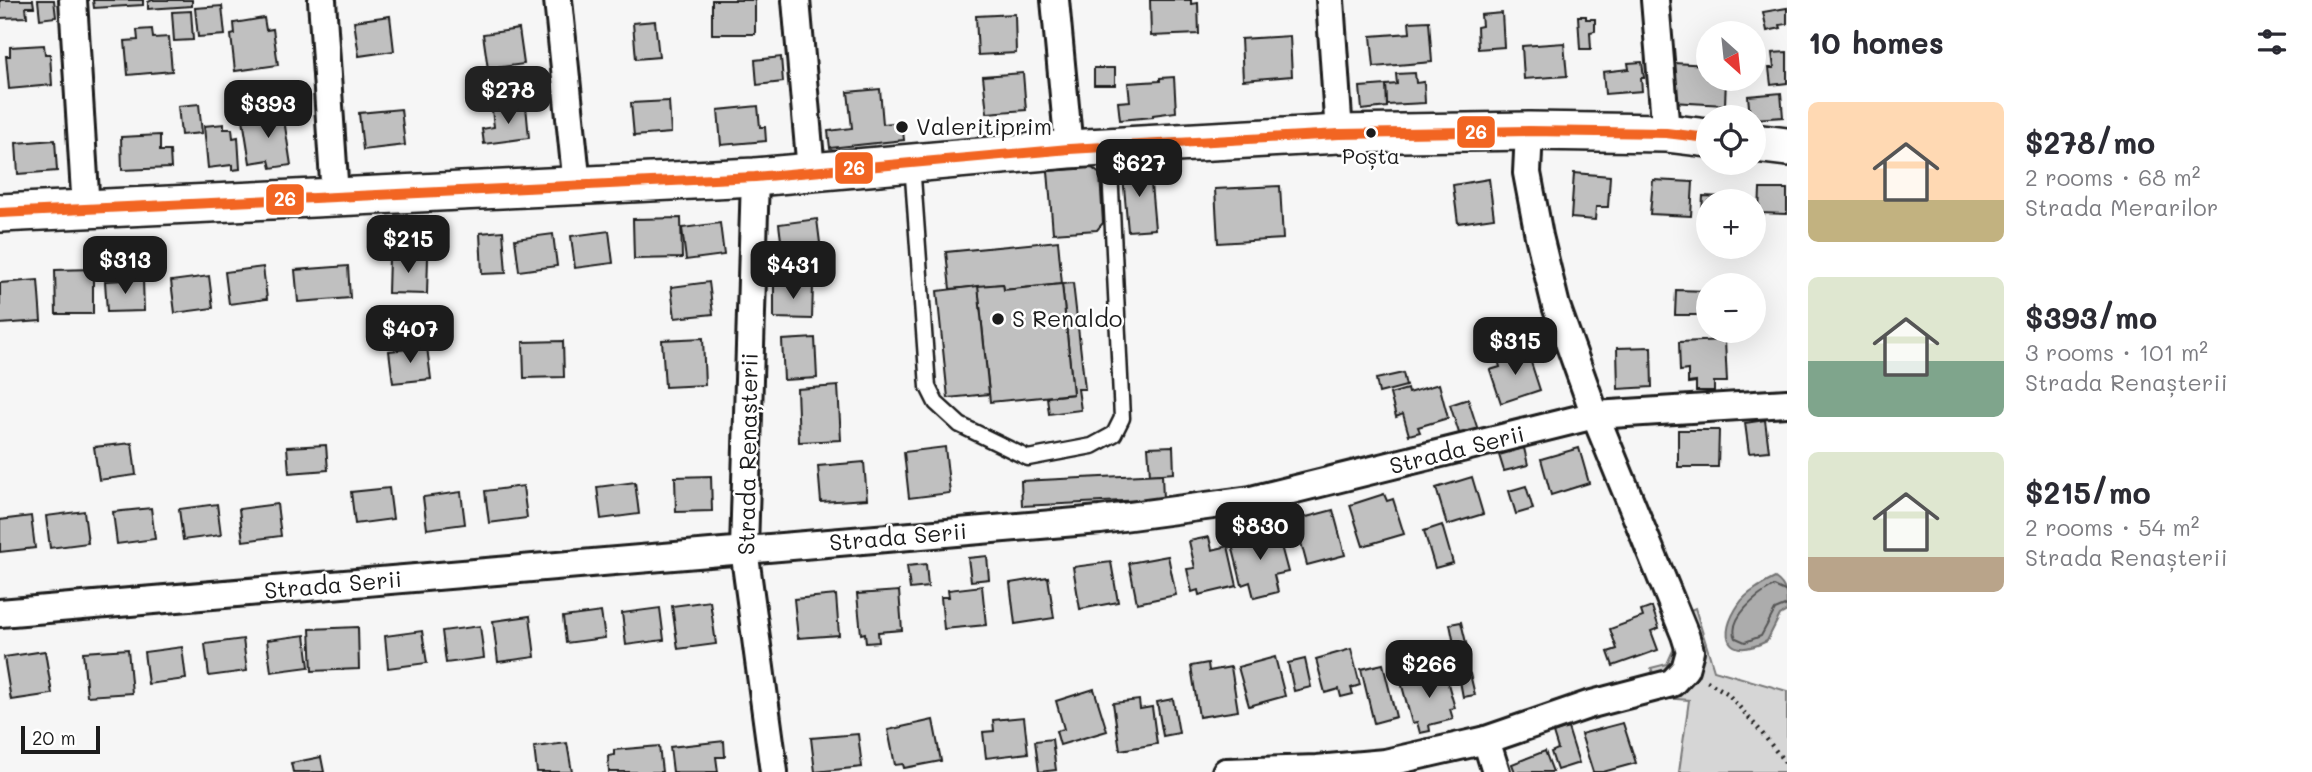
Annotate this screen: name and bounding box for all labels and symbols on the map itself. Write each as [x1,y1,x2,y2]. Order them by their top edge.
north arrow [1696,21,1766,91]
pin: $278 [467,66,549,126]
pin: $393 [227,80,309,140]
place label: Valeritiprim [916,111,1052,141]
line badge: 26 [1456,115,1496,149]
marker: Valeritiprim [894,119,910,135]
text: 26 [1465,119,1487,144]
marker: Poșta [1364,126,1378,140]
pin: $627 [1098,140,1180,199]
place label: Poșta [1342,142,1400,170]
line badge: 26 [834,151,874,185]
text: 26 [843,155,865,180]
line badge: 26 [265,183,305,216]
text: 26 [274,186,296,211]
pin: $215 [367,216,449,275]
pin: $313 [84,236,166,296]
pin: $431 [752,242,834,301]
place label: S Renaldo [1012,303,1122,333]
pin: $407 [369,306,451,365]
marker: S Renaldo [990,311,1006,327]
pin: $315 [1474,318,1556,377]
street label: Strada Renașterii [730,353,765,555]
street label: Strada Serii [1386,418,1527,480]
pin: $830 [1219,503,1301,562]
street label: Strada Serii [828,515,968,557]
street label: Strada Serii [263,563,403,605]
pin: $266 [1388,640,1470,700]
scale bar [21,723,100,755]

